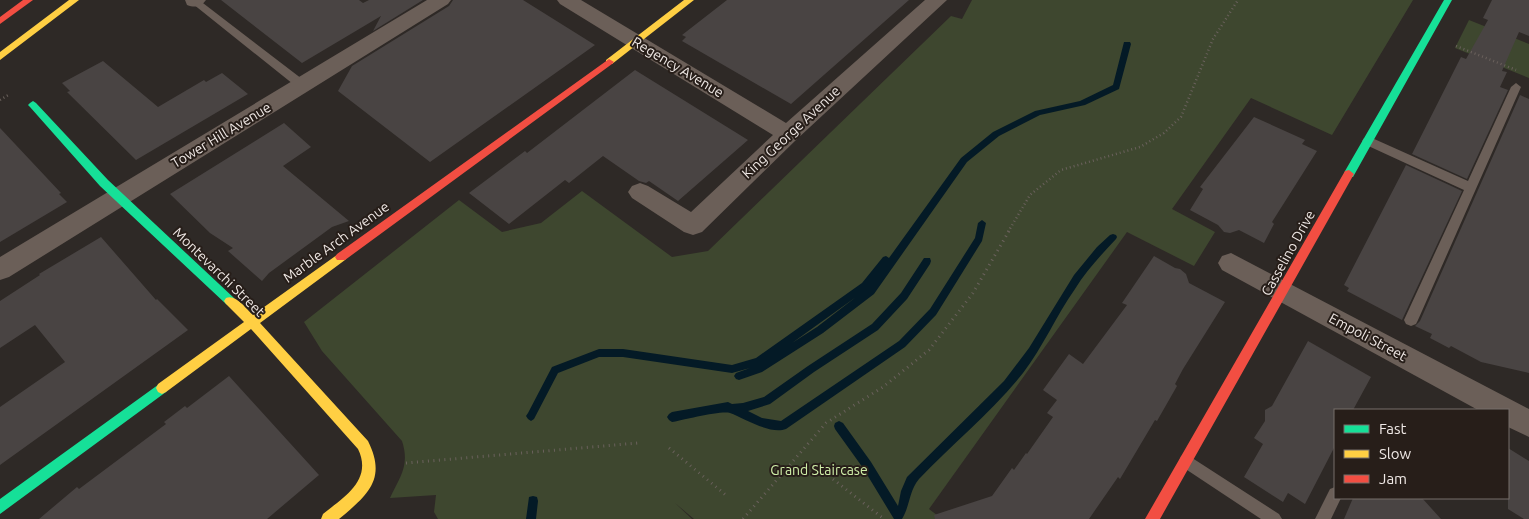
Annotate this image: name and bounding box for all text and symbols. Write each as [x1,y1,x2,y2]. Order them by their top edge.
street label: Regency Avenue [629,33,727,101]
street label: King George Avenue [739,82,843,182]
street label: Tower Hill Avenue [168,99,274,171]
street label: Marble Arch Avenue [280,198,392,286]
street label: Casselino Drive [1258,207,1318,299]
street label: Montevarchi Street [170,224,268,320]
street label: Empoli Street [1326,310,1410,364]
legend [1334,409,1509,499]
text: Fast [1379,420,1407,437]
text: Slow [1379,445,1412,462]
park label: Grand Staircase [770,462,868,478]
text: Jam [1379,470,1407,487]

